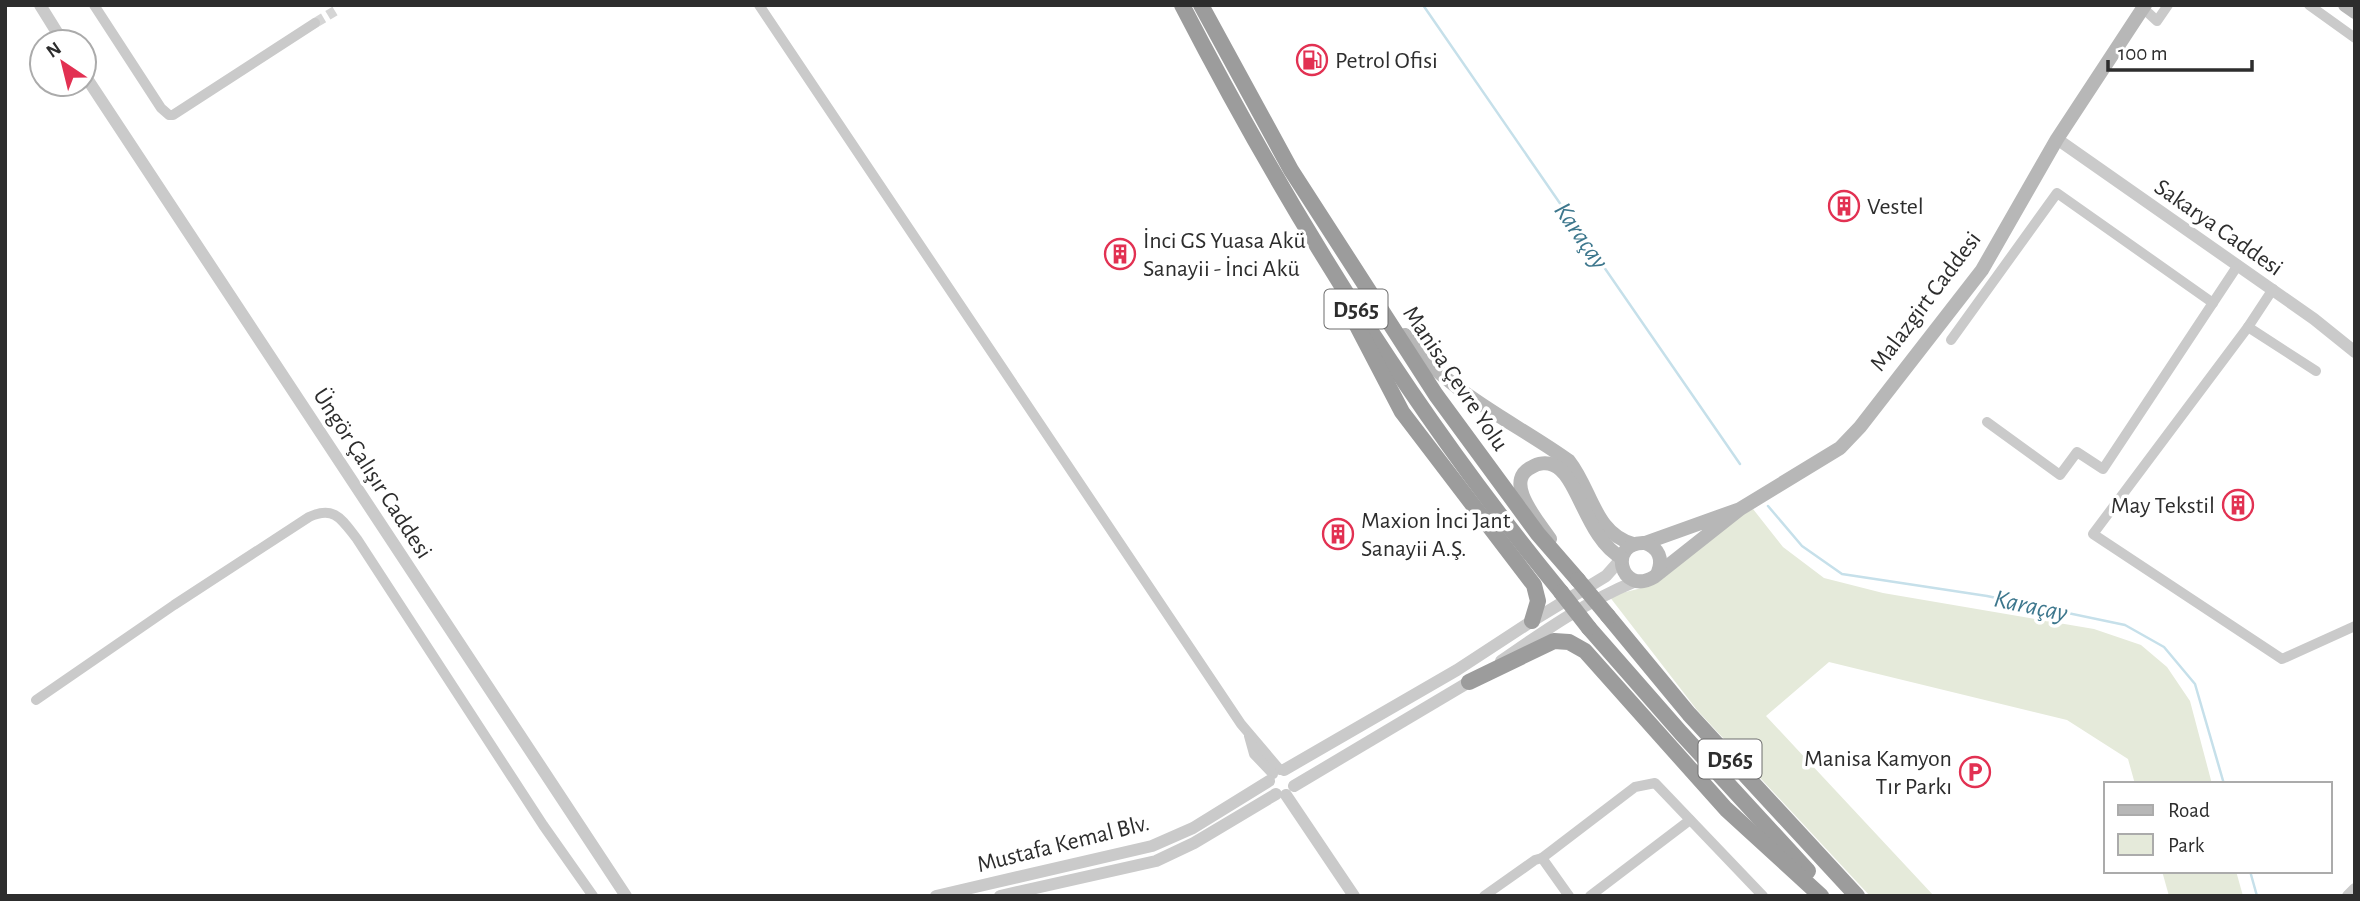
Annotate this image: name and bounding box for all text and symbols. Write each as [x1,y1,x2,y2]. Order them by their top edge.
north arrow [28,28,98,98]
scale bar [2108,28,2252,72]
text: N [43,39,65,62]
fuel station icon: Petrol Ofisi [1295,43,1329,77]
text: 100 m [2118,43,2168,64]
place label: Petrol Ofisi [1335,49,1438,73]
street label: Sakarya Caddesi [2150,175,2287,281]
building icon: Vestel [1827,189,1861,223]
place label: Vestel [1867,195,1924,219]
water label: Karaçay [1549,198,1613,274]
street label: Malazgirt Caddesi [1866,227,1986,376]
place label: İnci GS Yuasa Akü Sanayii - İnci Akü [1143,228,1306,281]
building icon: İnci GS Yuasa Akü Sanayii - İnci Akü [1103,237,1137,271]
road number: D565 [1324,290,1388,328]
street label: Manisa Çevre Yolu [1398,302,1512,455]
street label: Üngör Çalışır Caddesi [308,384,437,563]
building icon: May Tekstil [2221,488,2255,522]
place label: May Tekstil [2111,494,2215,518]
place label: Maxion İnci Jant Sanayii A.Ş. [1361,508,1511,561]
building icon: Maxion İnci Jant Sanayii A.Ş. [1321,517,1355,551]
water label: Karaçay [1992,586,2070,627]
road number: D565 [1698,740,1762,778]
place label: Manisa Kamyon Tır Parkı [1804,747,1952,799]
parking icon: Manisa Kamyon Tır Parkı [1958,755,1992,789]
legend [2104,782,2332,873]
text: Road [2168,800,2210,821]
street label: Mustafa Kemal Blv. [975,811,1152,877]
text: Park [2168,835,2205,856]

